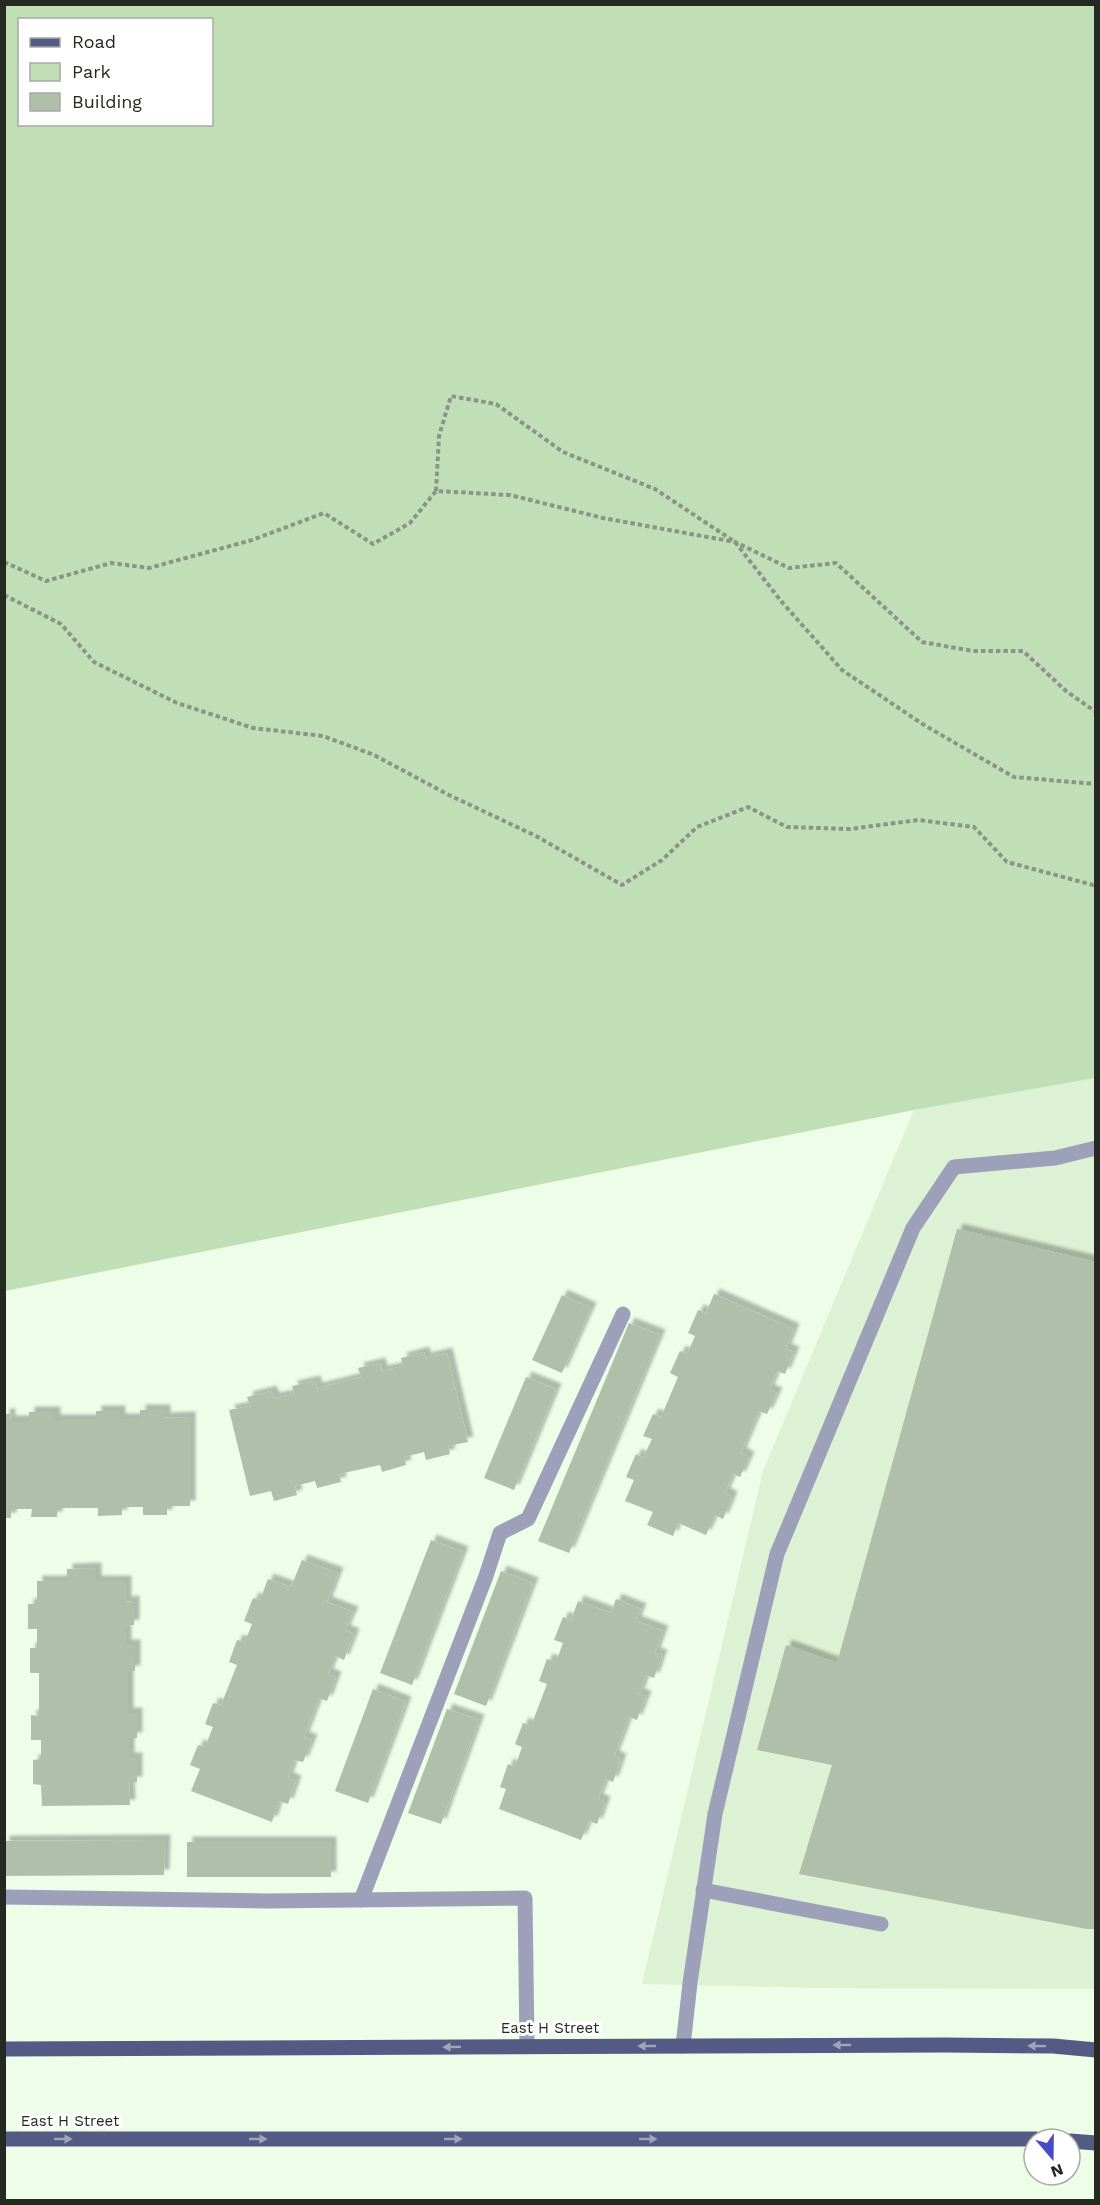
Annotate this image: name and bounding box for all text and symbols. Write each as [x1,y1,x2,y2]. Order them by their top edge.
legend [18,18,213,126]
text: Road [72,31,116,52]
text: Park [72,61,111,82]
text: Building [72,91,142,112]
street label: East H Street [501,2019,600,2037]
one-way arrow [833,2040,852,2050]
one-way arrow [638,2041,657,2051]
one-way arrow [1028,2041,1047,2051]
one-way arrow [443,2042,462,2052]
street label: East H Street [21,2112,120,2130]
north arrow [1022,2127,1082,2187]
one-way arrow [53,2134,72,2144]
one-way arrow [248,2134,267,2144]
one-way arrow [443,2134,462,2144]
one-way arrow [638,2134,657,2144]
text: N [1048,2160,1066,2182]

